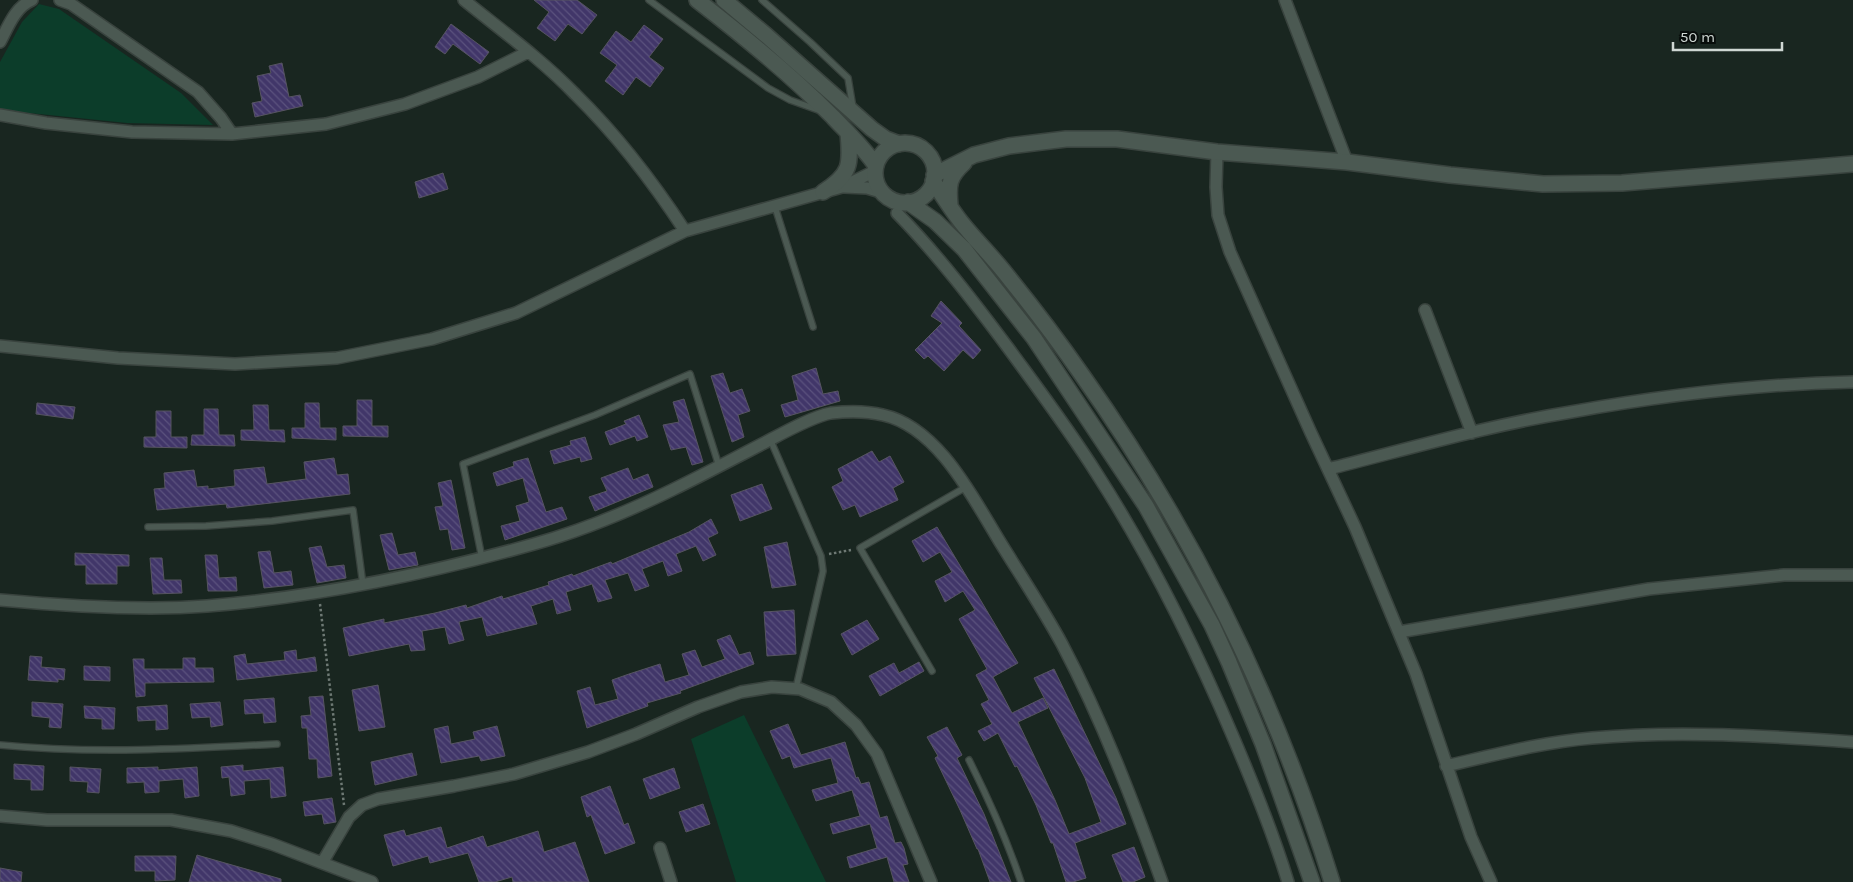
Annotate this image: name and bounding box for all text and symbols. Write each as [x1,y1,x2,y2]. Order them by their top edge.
scale bar [1673,20,1782,52]
text: 50 m [1680,28,1715,46]

